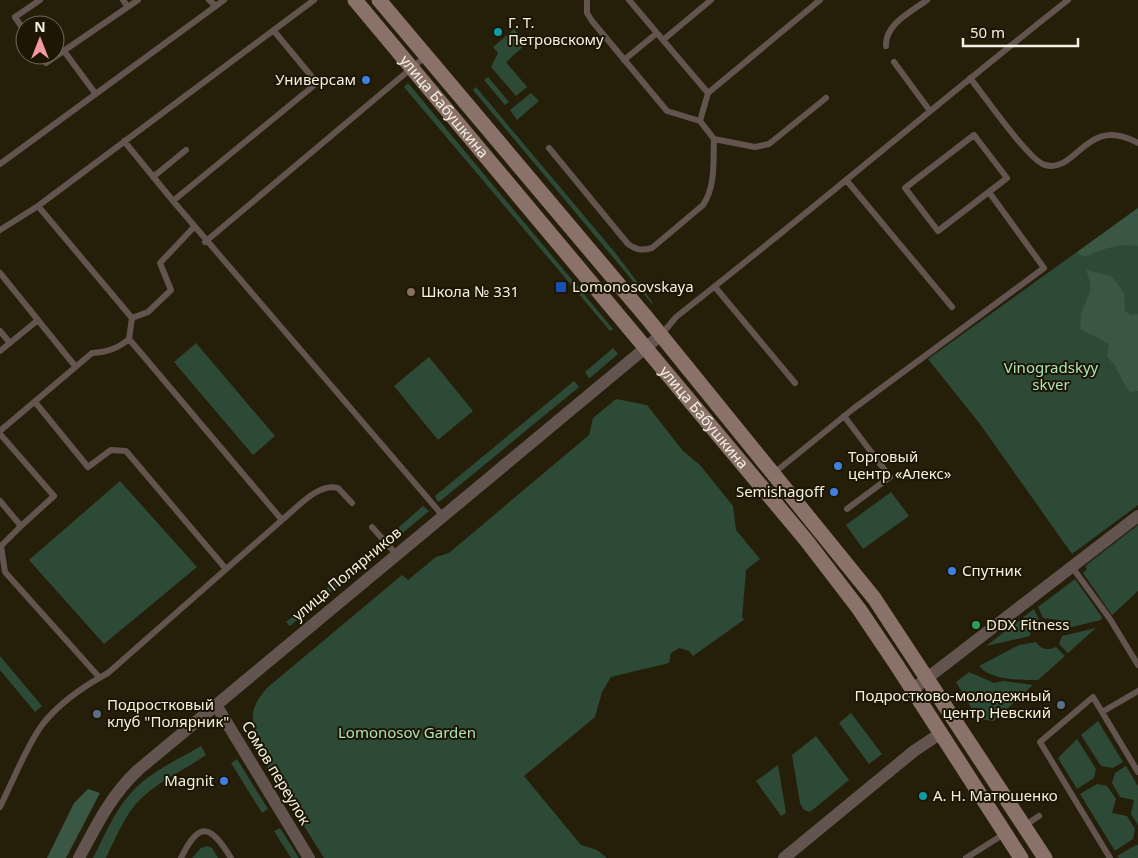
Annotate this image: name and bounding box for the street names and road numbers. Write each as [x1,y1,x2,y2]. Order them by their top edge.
street label: улица Бабушкина [396,50,494,162]
street label: улица Бабушкина [656,361,753,473]
street label: улица Полярников [288,522,405,625]
street label: Сомов переулок [238,717,316,828]

